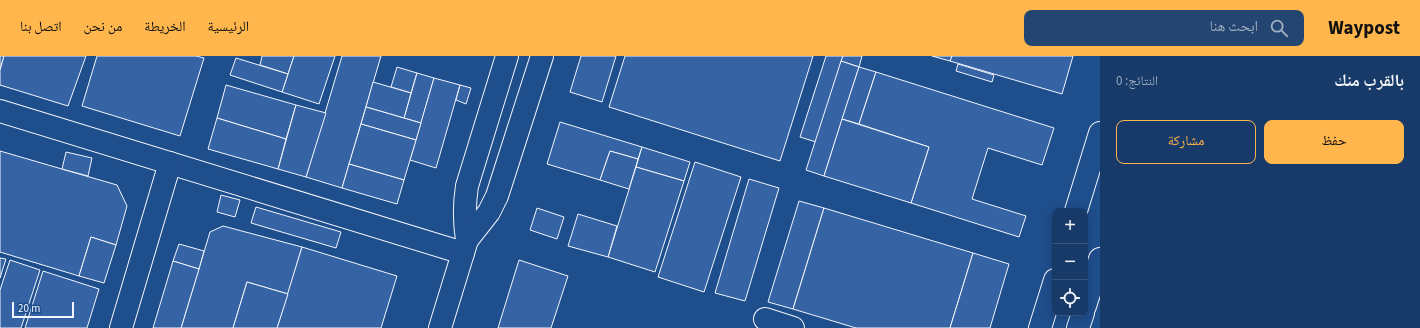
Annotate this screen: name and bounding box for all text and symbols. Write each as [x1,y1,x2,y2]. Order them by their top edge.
search box [1024,10,1304,46]
text: Waypost [1328,15,1400,42]
text: ابحث هنا [1209,16,1258,37]
text: اتصل بنا [20,17,62,37]
text: من نحن [84,17,122,37]
text: الخريطة [144,17,186,37]
text: الرئيسية [208,17,249,37]
icon: search [1268,17,1290,39]
text: بالقرب منك [1334,69,1404,93]
text: النتائج: 0 [1116,72,1158,90]
button: مشاركة [1116,120,1256,164]
button: حفظ [1264,120,1404,164]
map controls [1052,208,1088,316]
button: + [1052,208,1088,244]
button: − [1052,244,1088,280]
button: locate [1052,280,1088,316]
scale bar [12,300,74,319]
text: 20 m [18,301,40,316]

